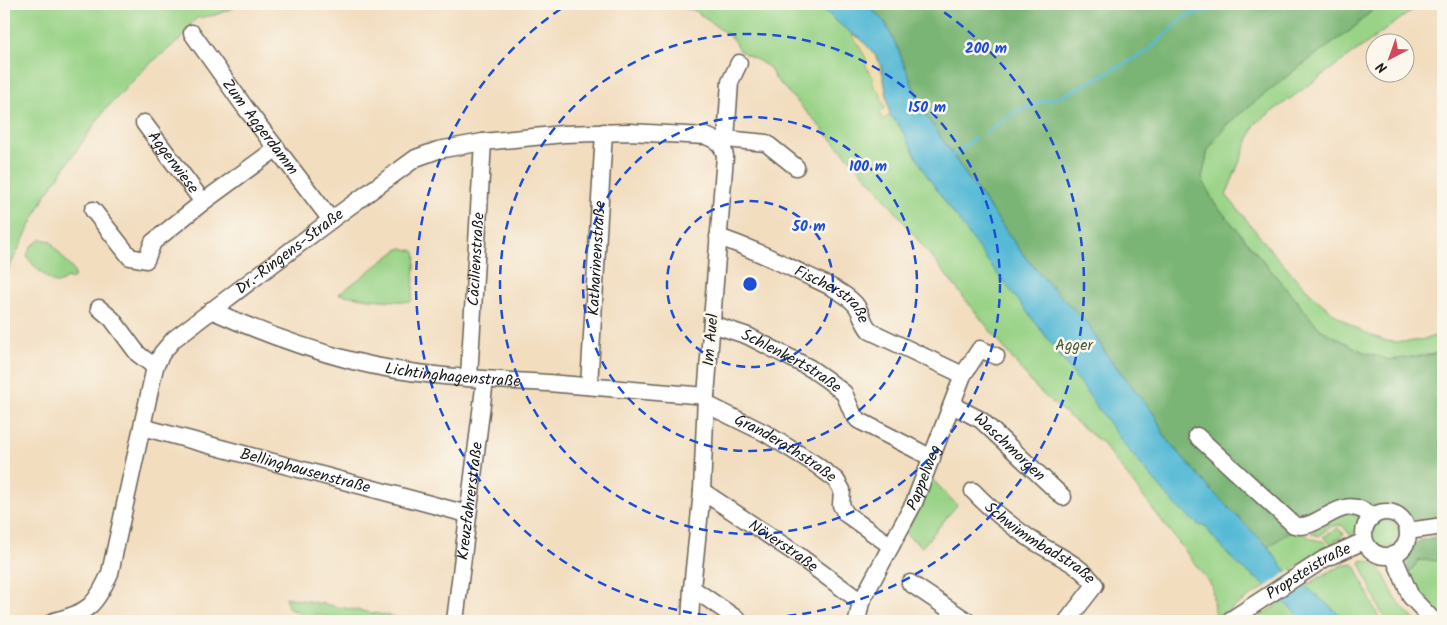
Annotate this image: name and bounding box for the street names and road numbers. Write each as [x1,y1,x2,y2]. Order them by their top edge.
street label: Zum Aggerdamm [216,73,305,181]
street label: Aggerwiese [141,125,205,199]
street label: Katharinenstraße [581,200,612,316]
street label: Dr.-Ringens-Straße [230,202,349,301]
street label: Cäcilienstraße [461,212,491,307]
street label: Fischerstraße [790,259,876,327]
street label: Im Auel [696,313,726,367]
street label: Schlenkertstraße [738,322,847,399]
street label: Lichtinghagenstraße [383,356,521,394]
street label: Granderathstraße [730,407,842,489]
street label: Waschmorgen [968,407,1051,487]
street label: Kreuzfahrerstraße [450,440,490,562]
street label: Bellinghausenstraße [237,441,373,500]
street label: Pappelweg [900,441,948,515]
street label: Schwimmbadstraße [979,496,1102,590]
street label: Növerstraße [743,513,823,579]
street label: Propsteistraße [1261,536,1355,606]

